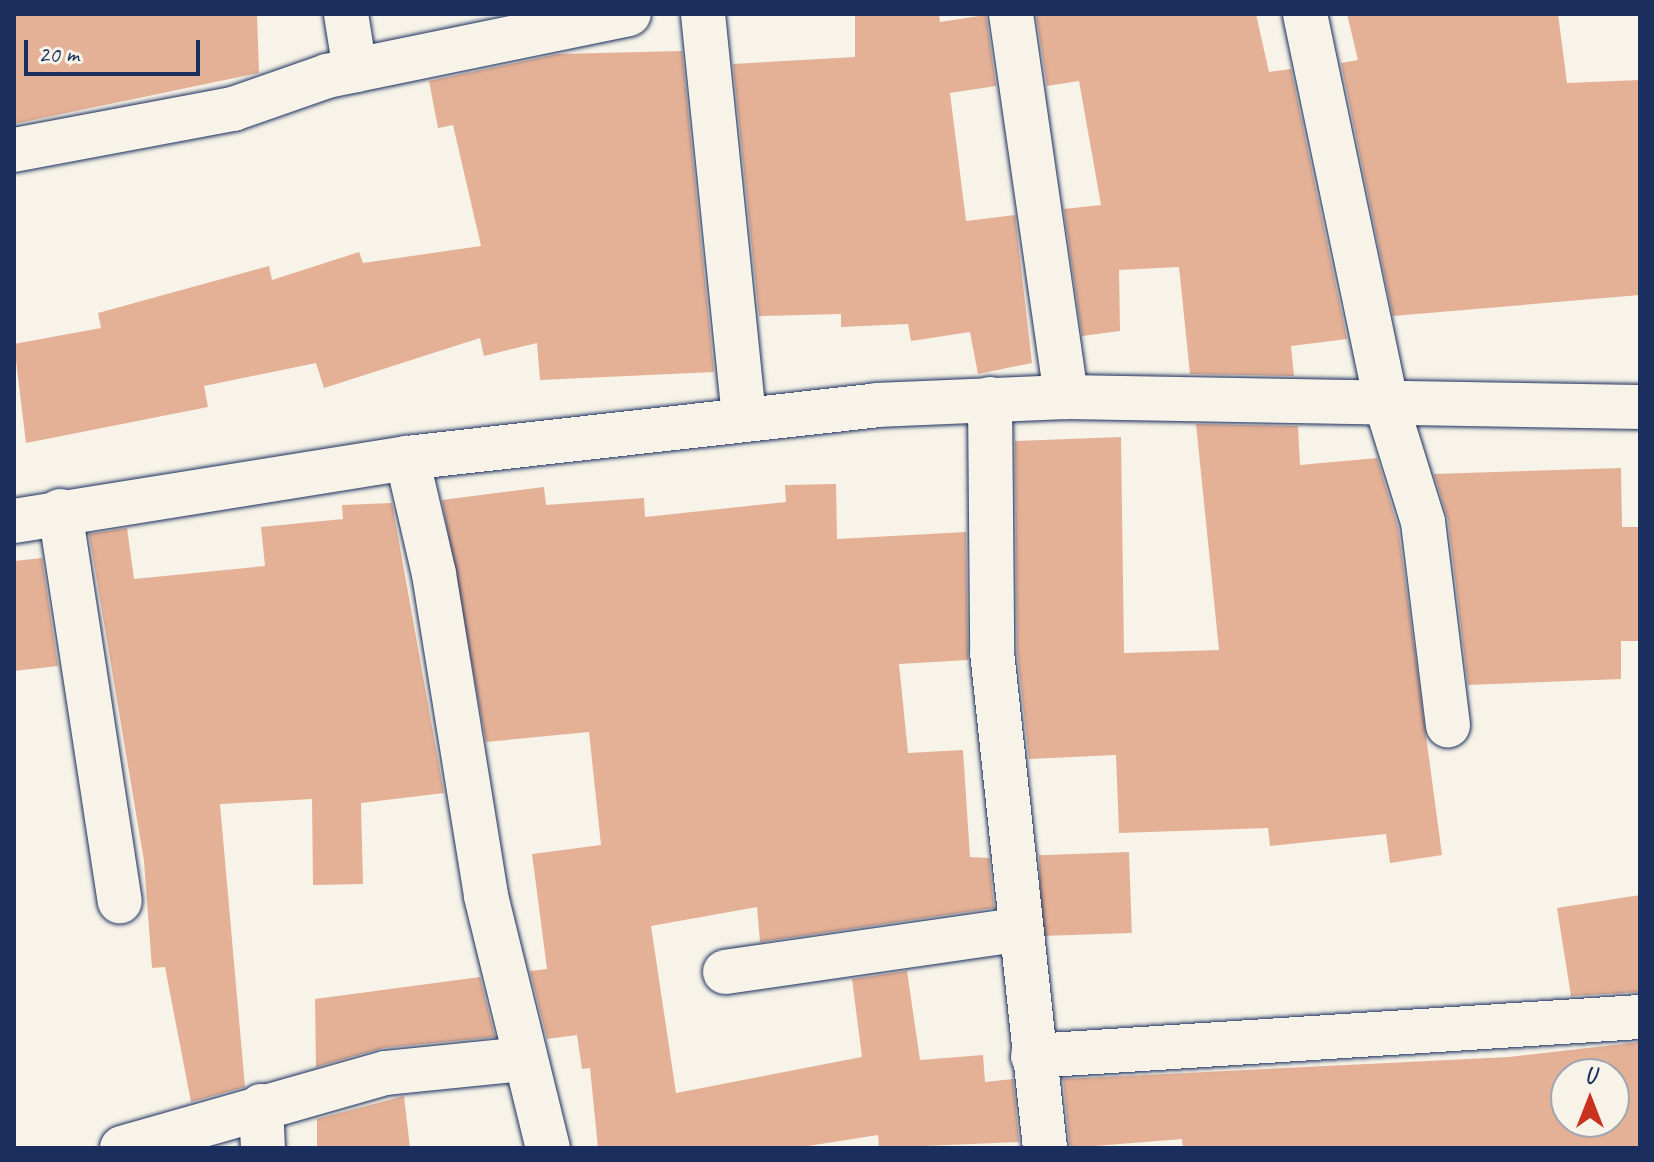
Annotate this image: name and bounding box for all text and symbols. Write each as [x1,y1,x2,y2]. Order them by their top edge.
scale bar [28,24,204,74]
text: 20 m [38,39,79,69]
north arrow [1550,1058,1630,1138]
text: U [1585,1062,1595,1090]

